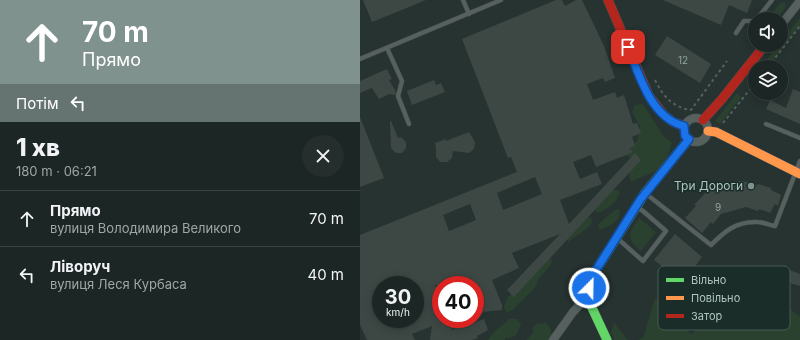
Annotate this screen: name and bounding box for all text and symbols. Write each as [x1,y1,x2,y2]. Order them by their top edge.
map controls [748,12,788,100]
button: sound [748,12,788,52]
text: 70 m [82,15,149,49]
icon: ahead [16,16,68,68]
pin [611,30,645,64]
icon: arrive [617,36,639,58]
text: Прямо [82,49,141,70]
house number: 12 [678,54,688,66]
button: layers [748,60,788,100]
icon: left [67,92,89,114]
text: Потім [16,94,59,113]
text: 1 хв [16,133,60,162]
button: close [302,135,344,177]
text: 180 m · 06:21 [16,163,97,179]
place label: Три Дороги [674,178,743,193]
marker: Три Дороги [746,181,756,191]
text: Прямо [50,201,101,220]
house number: 9 [715,201,721,213]
icon: ahead [16,208,38,230]
text: 70 m [309,209,344,228]
text: вулиця Володимира Великого [50,220,241,236]
text: Ліворуч [50,257,110,276]
icon: left [16,264,38,286]
text: 40 m [307,265,344,284]
legend [658,266,790,330]
position arrow [568,267,610,309]
text: Вільно [691,273,727,287]
text: вулиця Леся Курбаса [50,276,187,292]
speed limit sign: 40 [432,276,484,328]
text: 30 [385,285,411,309]
text: Повільно [691,291,741,305]
text: km/h [386,306,410,318]
text: Затор [691,309,723,323]

